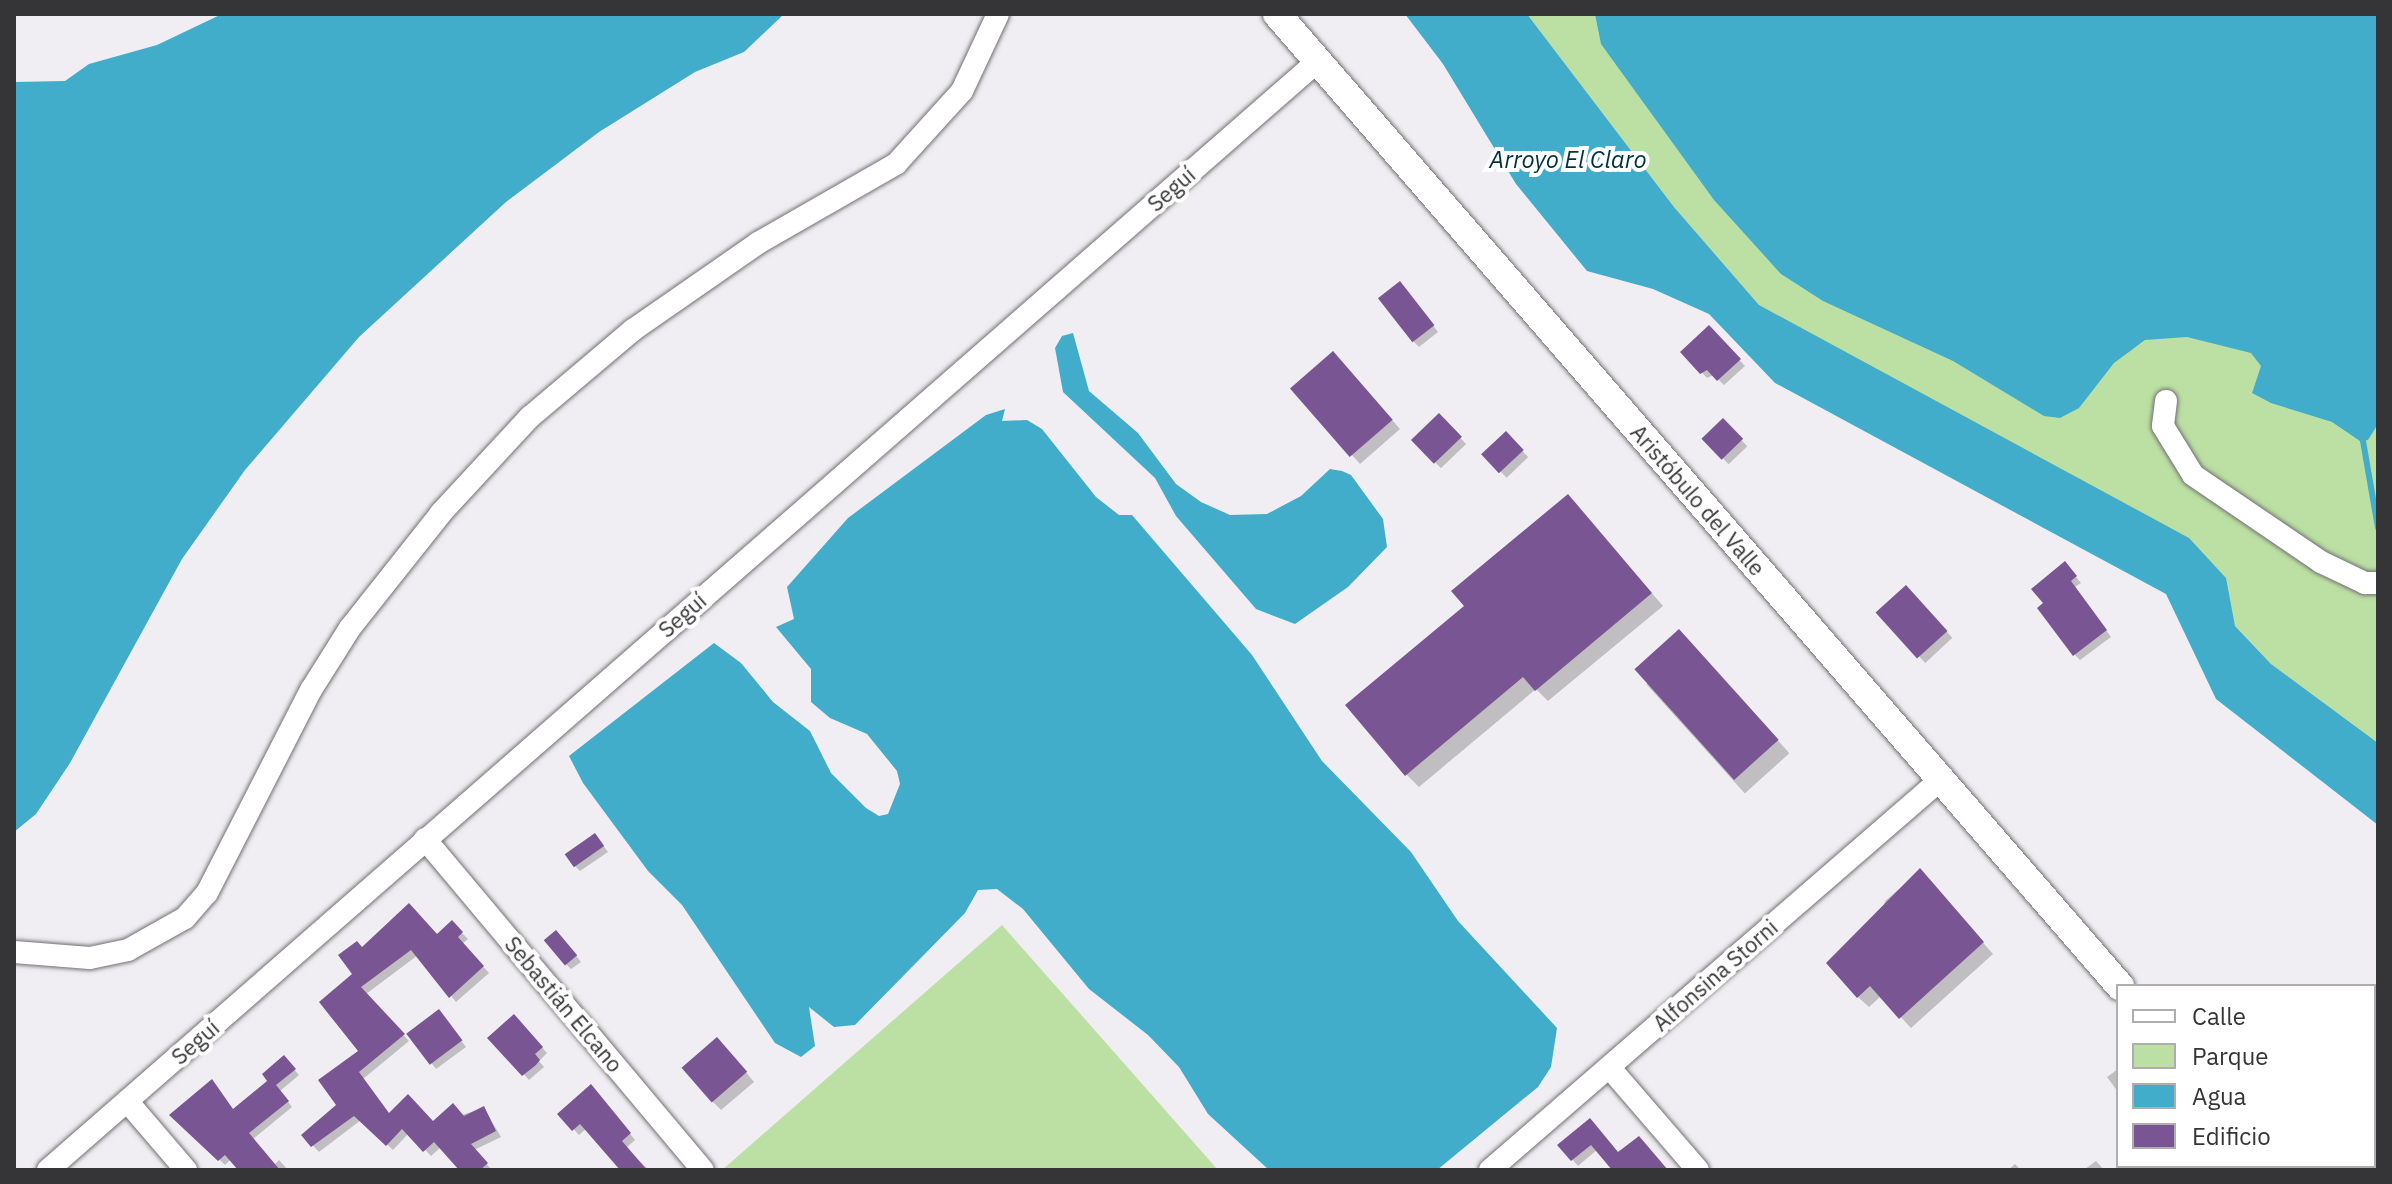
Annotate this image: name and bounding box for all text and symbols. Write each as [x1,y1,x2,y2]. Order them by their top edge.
water label: Arroyo El Claro [1489,146,1647,174]
street label: Seguí [1142,161,1200,217]
street label: Aristóbulo del Valle [1625,419,1771,581]
street label: Seguí [653,587,711,643]
street label: Alfonsina Storni [1647,914,1783,1036]
street label: Sebastián Elcano [500,931,628,1077]
legend [2116,984,2376,1168]
text: Calle [2192,1000,2246,1032]
street label: Seguí [166,1014,224,1070]
text: Parque [2192,1040,2269,1072]
text: Agua [2192,1080,2246,1112]
text: Edificio [2192,1120,2271,1152]

